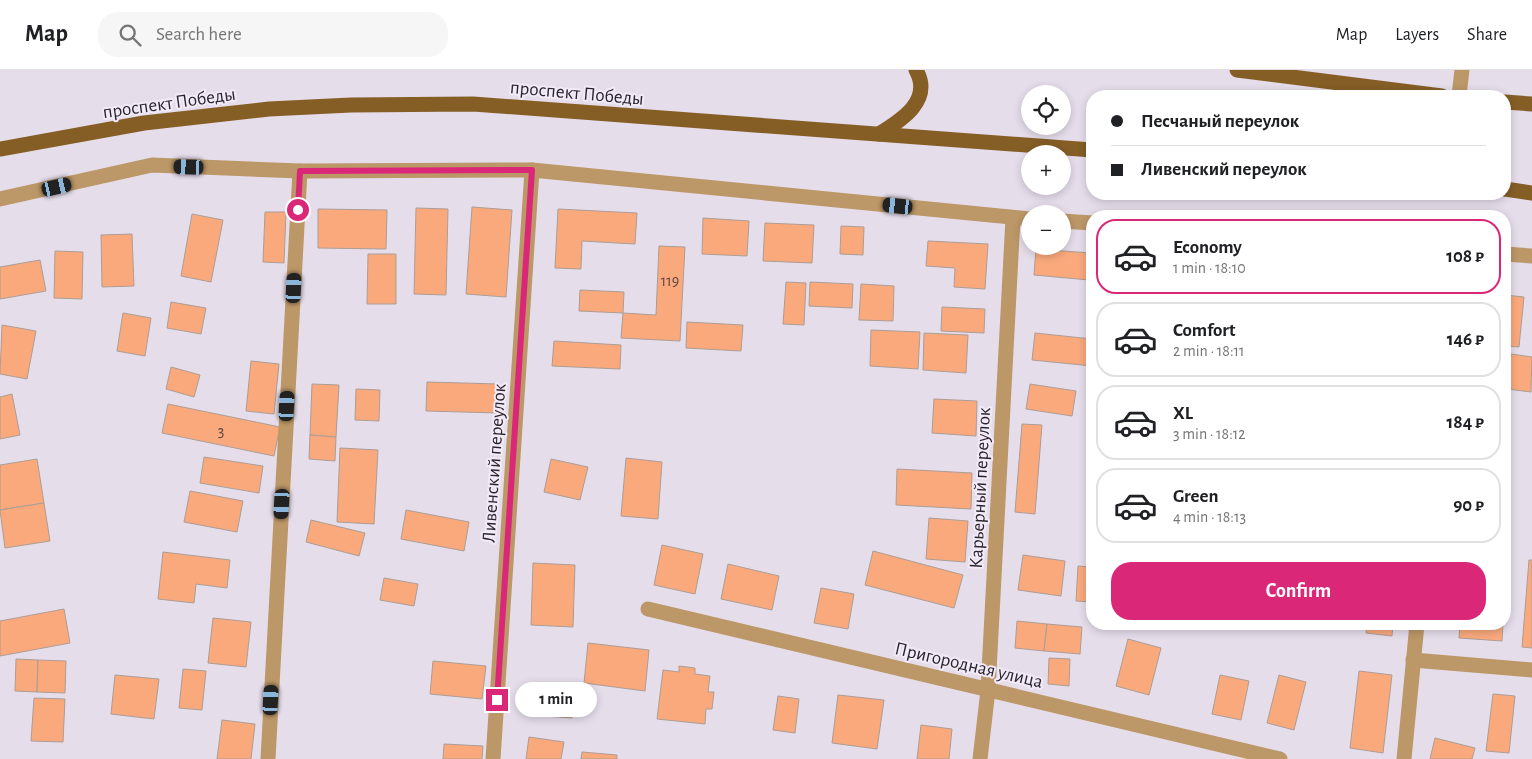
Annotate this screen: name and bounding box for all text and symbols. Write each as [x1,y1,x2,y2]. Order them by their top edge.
search box [98,12,448,57]
icon: search [116,21,144,49]
text: Map [25,22,68,46]
text: Search here [156,25,242,44]
text: Map [1336,26,1367,44]
text: Layers [1395,26,1439,44]
text: Share [1467,26,1507,44]
street label: проспект Победы [509,78,645,109]
street label: проспект Победы [101,85,237,122]
map controls [1021,85,1071,255]
button: locate [1021,85,1071,135]
text: Песчаный переулок [1141,112,1299,131]
button: + [1021,145,1071,195]
car [173,159,204,175]
text: Ливенский переулок [1141,160,1307,179]
car [40,176,73,198]
car [882,197,913,215]
route start [287,199,309,221]
button: − [1021,205,1071,255]
icon: car [1113,234,1158,279]
text: Economy [1173,238,1242,257]
text: 108 ₽ [1446,247,1484,266]
text: 1 min · 18:10 [1173,260,1246,276]
car [285,273,302,303]
house number: 119 [661,273,679,289]
icon: car [1113,317,1158,362]
text: Comfort [1173,321,1235,340]
text: 146 ₽ [1447,330,1484,349]
text: 2 min · 18:11 [1173,343,1245,359]
street label: Ливенский переулок [479,383,510,543]
car [278,391,295,421]
icon: car [1113,400,1158,445]
text: XL [1173,404,1193,423]
street label: Карьерный переулок [967,407,994,569]
text: 184 ₽ [1446,413,1484,432]
house number: 3 [218,423,224,439]
text: 3 min · 18:12 [1173,426,1246,442]
icon: car [1113,483,1158,528]
text: Green [1173,487,1219,506]
car [273,489,290,519]
text: 90 ₽ [1453,496,1484,515]
text: 4 min · 18:13 [1173,509,1246,525]
button: Confirm [1111,562,1486,620]
street label: Пригородная улица [893,639,1045,692]
callout: 1 min [514,682,597,718]
car [262,685,279,715]
route end [486,689,508,711]
text: 1 min [539,691,573,707]

